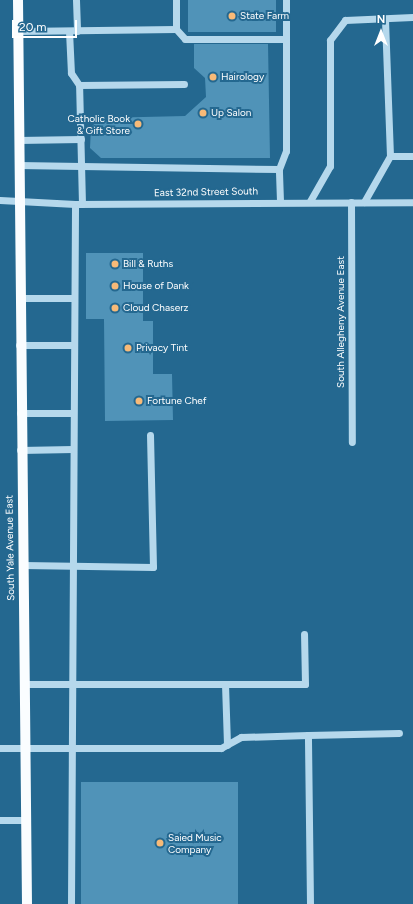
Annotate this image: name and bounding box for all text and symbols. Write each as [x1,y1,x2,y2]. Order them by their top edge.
place label: State Farm [240,10,289,22]
marker: State Farm [227,11,237,21]
scale bar [14,12,79,38]
north arrow [361,12,401,52]
text: N [377,13,385,26]
text: 20 m [19,20,47,34]
place label: Hairology [221,71,264,83]
marker: Hairology [208,72,218,82]
place label: Up Salon [211,107,251,119]
marker: Up Salon [198,108,208,118]
place label: Catholic Book & Gift Store [68,112,130,136]
marker: Catholic Book & Gift Store [133,119,143,129]
street label: East 32nd Street South [154,185,258,199]
street label: South Allegheny Avenue East [335,256,347,388]
place label: Bill & Ruths [123,258,173,270]
marker: Bill & Ruths [110,259,120,269]
place label: House of Dank [123,280,189,292]
marker: House of Dank [110,281,120,291]
place label: Cloud Chaserz [123,302,188,314]
marker: Cloud Chaserz [110,303,120,313]
place label: Privacy Tint [136,342,188,354]
marker: Privacy Tint [123,343,133,353]
place label: Fortune Chef [147,395,206,407]
marker: Fortune Chef [134,396,144,406]
street label: South Yale Avenue East [3,495,17,601]
place label: Saied Music Company [168,831,222,854]
marker: Saied Music Company [155,838,165,848]

